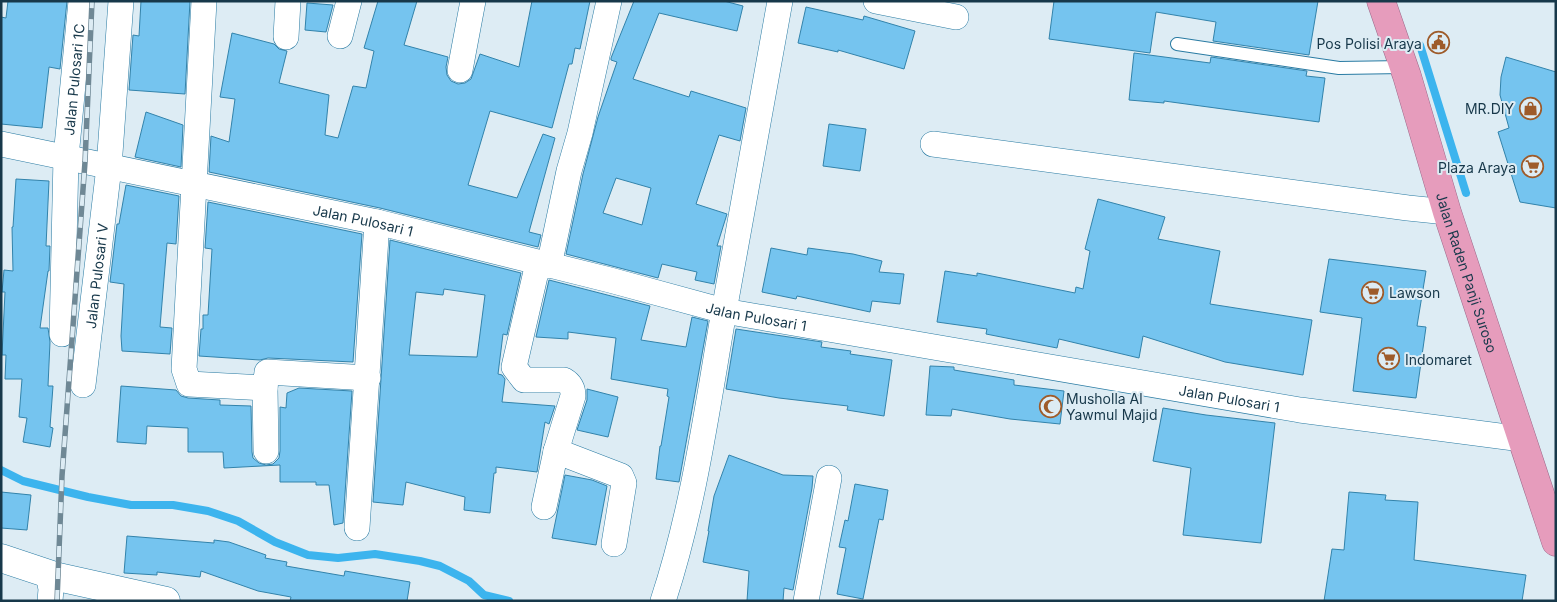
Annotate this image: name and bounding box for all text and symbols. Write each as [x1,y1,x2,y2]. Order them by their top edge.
street label: Jalan Pulosari 1C [60,23,87,136]
public building icon: Pos Polisi Araya [1426,31,1450,55]
place label: Pos Polisi Araya [1316,35,1422,52]
shop icon: MR.DIY [1518,96,1542,120]
place label: MR.DIY [1465,100,1514,117]
supermarket icon: Plaza Araya [1520,155,1544,179]
place label: Plaza Araya [1438,159,1516,176]
street label: Jalan Raden Panji Suroso [1433,191,1501,355]
street label: Jalan Pulosari 1 [312,200,415,239]
street label: Jalan Pulosari V [81,222,111,329]
supermarket icon: Lawson [1361,280,1385,304]
place label: Lawson [1389,284,1440,301]
street label: Jalan Pulosari 1 [704,298,808,334]
supermarket icon: Indomaret [1377,347,1401,371]
place label: Indomaret [1405,351,1472,368]
street label: Jalan Pulosari 1 [1178,381,1281,415]
place label: Musholla Al Yawmul Majid [1066,390,1158,423]
mosque icon: Musholla Al Yawmul Majid [1038,394,1062,418]

